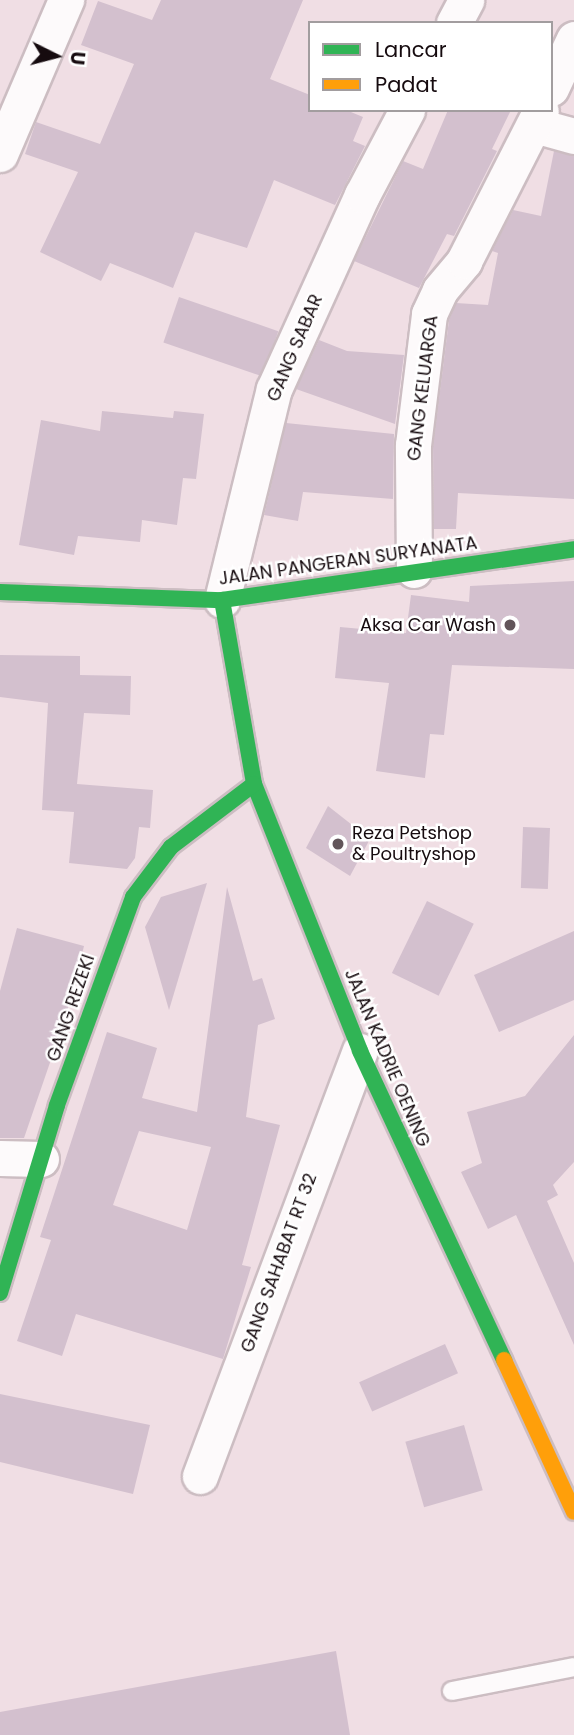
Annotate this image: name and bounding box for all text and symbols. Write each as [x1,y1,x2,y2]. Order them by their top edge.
north arrow [21,21,91,91]
legend [308,21,553,112]
text: Lancar [375,35,446,64]
text: U [63,50,92,66]
text: Padat [375,70,437,99]
street label: GANG SABAR [263,291,327,405]
street label: GANG KELUARGA [403,314,443,462]
street label: JALAN PANGERAN SURYANATA [217,532,479,590]
place label: Aksa Car Wash [360,614,496,636]
marker: Aksa Car Wash [502,617,518,633]
place label: Reza Petshop & Poultryshop [352,823,476,866]
marker: Reza Petshop & Poultryshop [330,836,346,852]
street label: GANG REZEKI [43,952,99,1064]
street label: JALAN KADRIE OENING [340,966,434,1150]
street label: GANG SAHABAT RT 32 [237,1170,321,1356]

